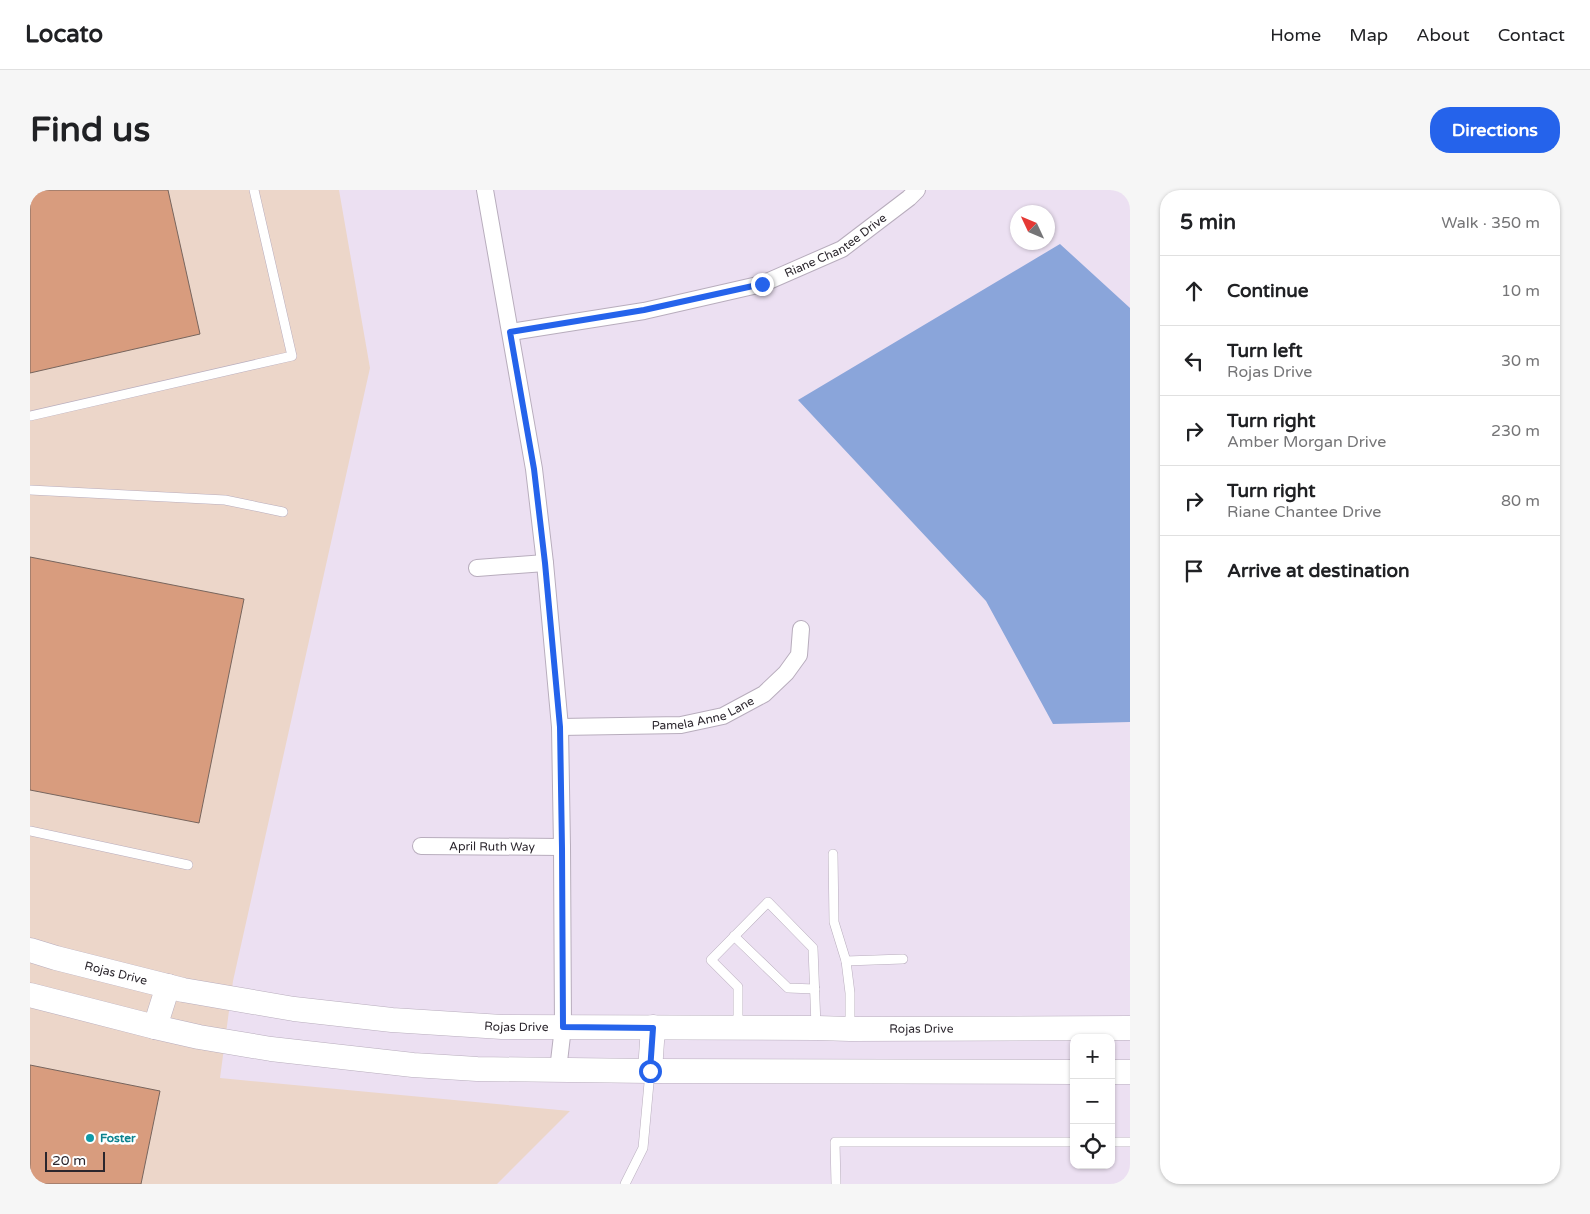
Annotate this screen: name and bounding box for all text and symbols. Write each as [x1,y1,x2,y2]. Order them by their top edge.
text: Locato [25,20,103,49]
text: Home [1270,24,1321,46]
text: Map [1349,24,1388,46]
text: About [1416,24,1470,46]
text: Contact [1498,24,1565,46]
button: Directions [1430,107,1560,153]
text: Find us [30,109,150,151]
north arrow [1010,205,1055,250]
text: 5 min [1180,210,1236,235]
street label: Riane Chantee Drive [782,211,889,280]
text: Walk · 350 m [1441,213,1540,233]
route end [751,273,774,296]
icon: ahead [1180,277,1208,305]
text: Continue [1227,280,1309,302]
text: 10 m [1501,281,1540,301]
text: Turn left [1227,340,1303,362]
icon: left [1180,347,1208,375]
text: 30 m [1501,351,1540,371]
text: Rojas Drive [1227,362,1312,382]
text: Turn right [1227,410,1315,432]
icon: right [1180,417,1208,445]
text: 230 m [1491,421,1540,441]
text: Amber Morgan Drive [1227,432,1386,452]
text: Turn right [1227,480,1315,502]
icon: right [1180,487,1208,515]
text: 80 m [1501,491,1540,511]
text: Riane Chantee Drive [1227,502,1381,522]
icon: arrive [1180,557,1208,585]
text: Arrive at destination [1227,560,1410,582]
street label: Pamela Anne Lane [652,694,757,732]
street label: April Ruth Way [449,839,536,854]
street label: Rojas Drive [83,958,149,988]
street label: Rojas Drive [484,1019,549,1034]
street label: Rojas Drive [889,1022,954,1036]
map controls [1070,1034,1115,1169]
button: + [1070,1034,1115,1079]
route start [639,1060,662,1083]
button: − [1070,1079,1115,1124]
button: locate [1070,1124,1115,1169]
place label: Foster [100,1131,136,1145]
marker: Foster [84,1132,96,1144]
scale bar [45,1149,105,1172]
text: 20 m [52,1152,86,1169]

